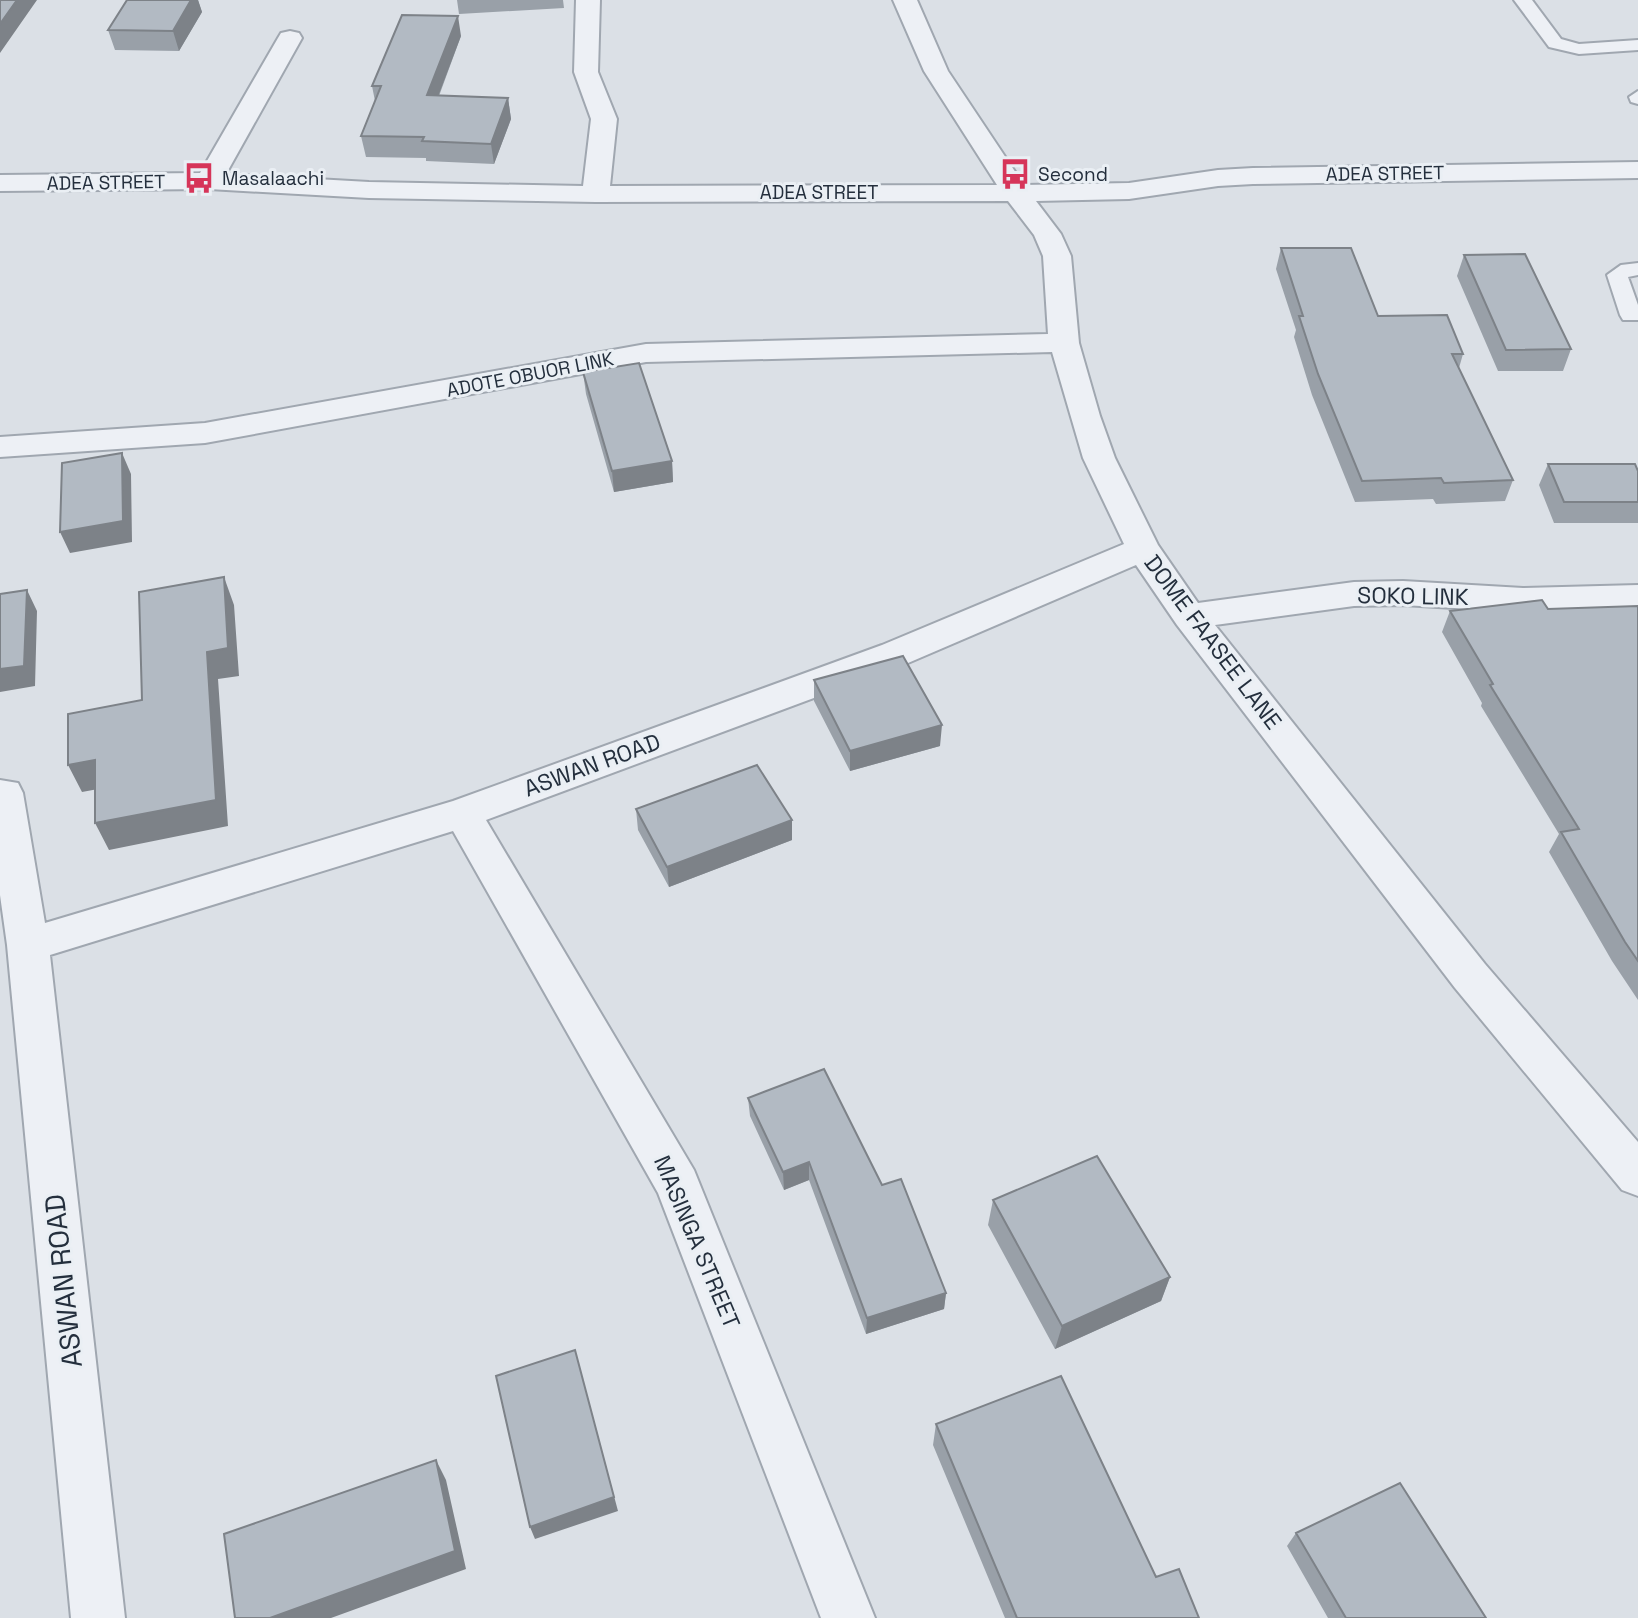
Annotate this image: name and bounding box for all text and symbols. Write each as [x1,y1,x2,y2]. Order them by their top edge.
bus stop icon: Second [998,157,1032,191]
street label: ADEA STREET [1325,160,1445,187]
bus stop icon: Masalaachi [182,161,216,195]
place label: Second [1038,162,1108,187]
place label: Masalaachi [222,166,324,191]
street label: ADEA STREET [46,169,166,196]
street label: ADEA STREET [760,180,878,205]
street label: ADOTE OBUOR LINK [444,346,616,403]
street label: DOME FAASEE LANE [1138,549,1288,735]
street label: SOKO LINK [1357,580,1469,612]
street label: ASWAN ROAD [520,726,664,804]
street label: MASINGA STREET [647,1151,747,1333]
street label: ASWAN ROAD [36,1192,90,1370]

